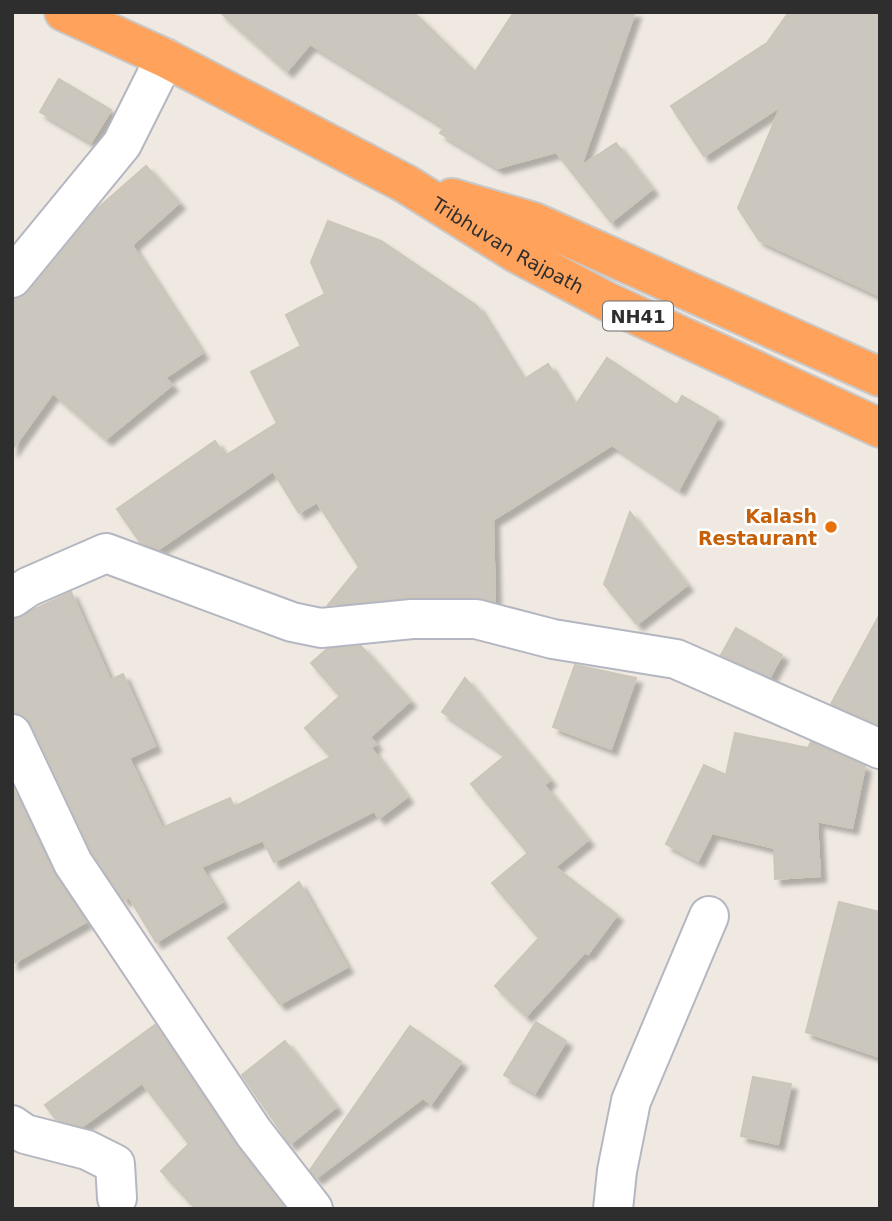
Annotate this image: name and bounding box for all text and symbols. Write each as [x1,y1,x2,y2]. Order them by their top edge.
street label: Tribhuvan Rajpath [427,192,588,298]
road number: NH41 [603,302,673,330]
place label: Kalash Restaurant [698,505,817,549]
marker: Kalash Restaurant [823,519,839,535]

